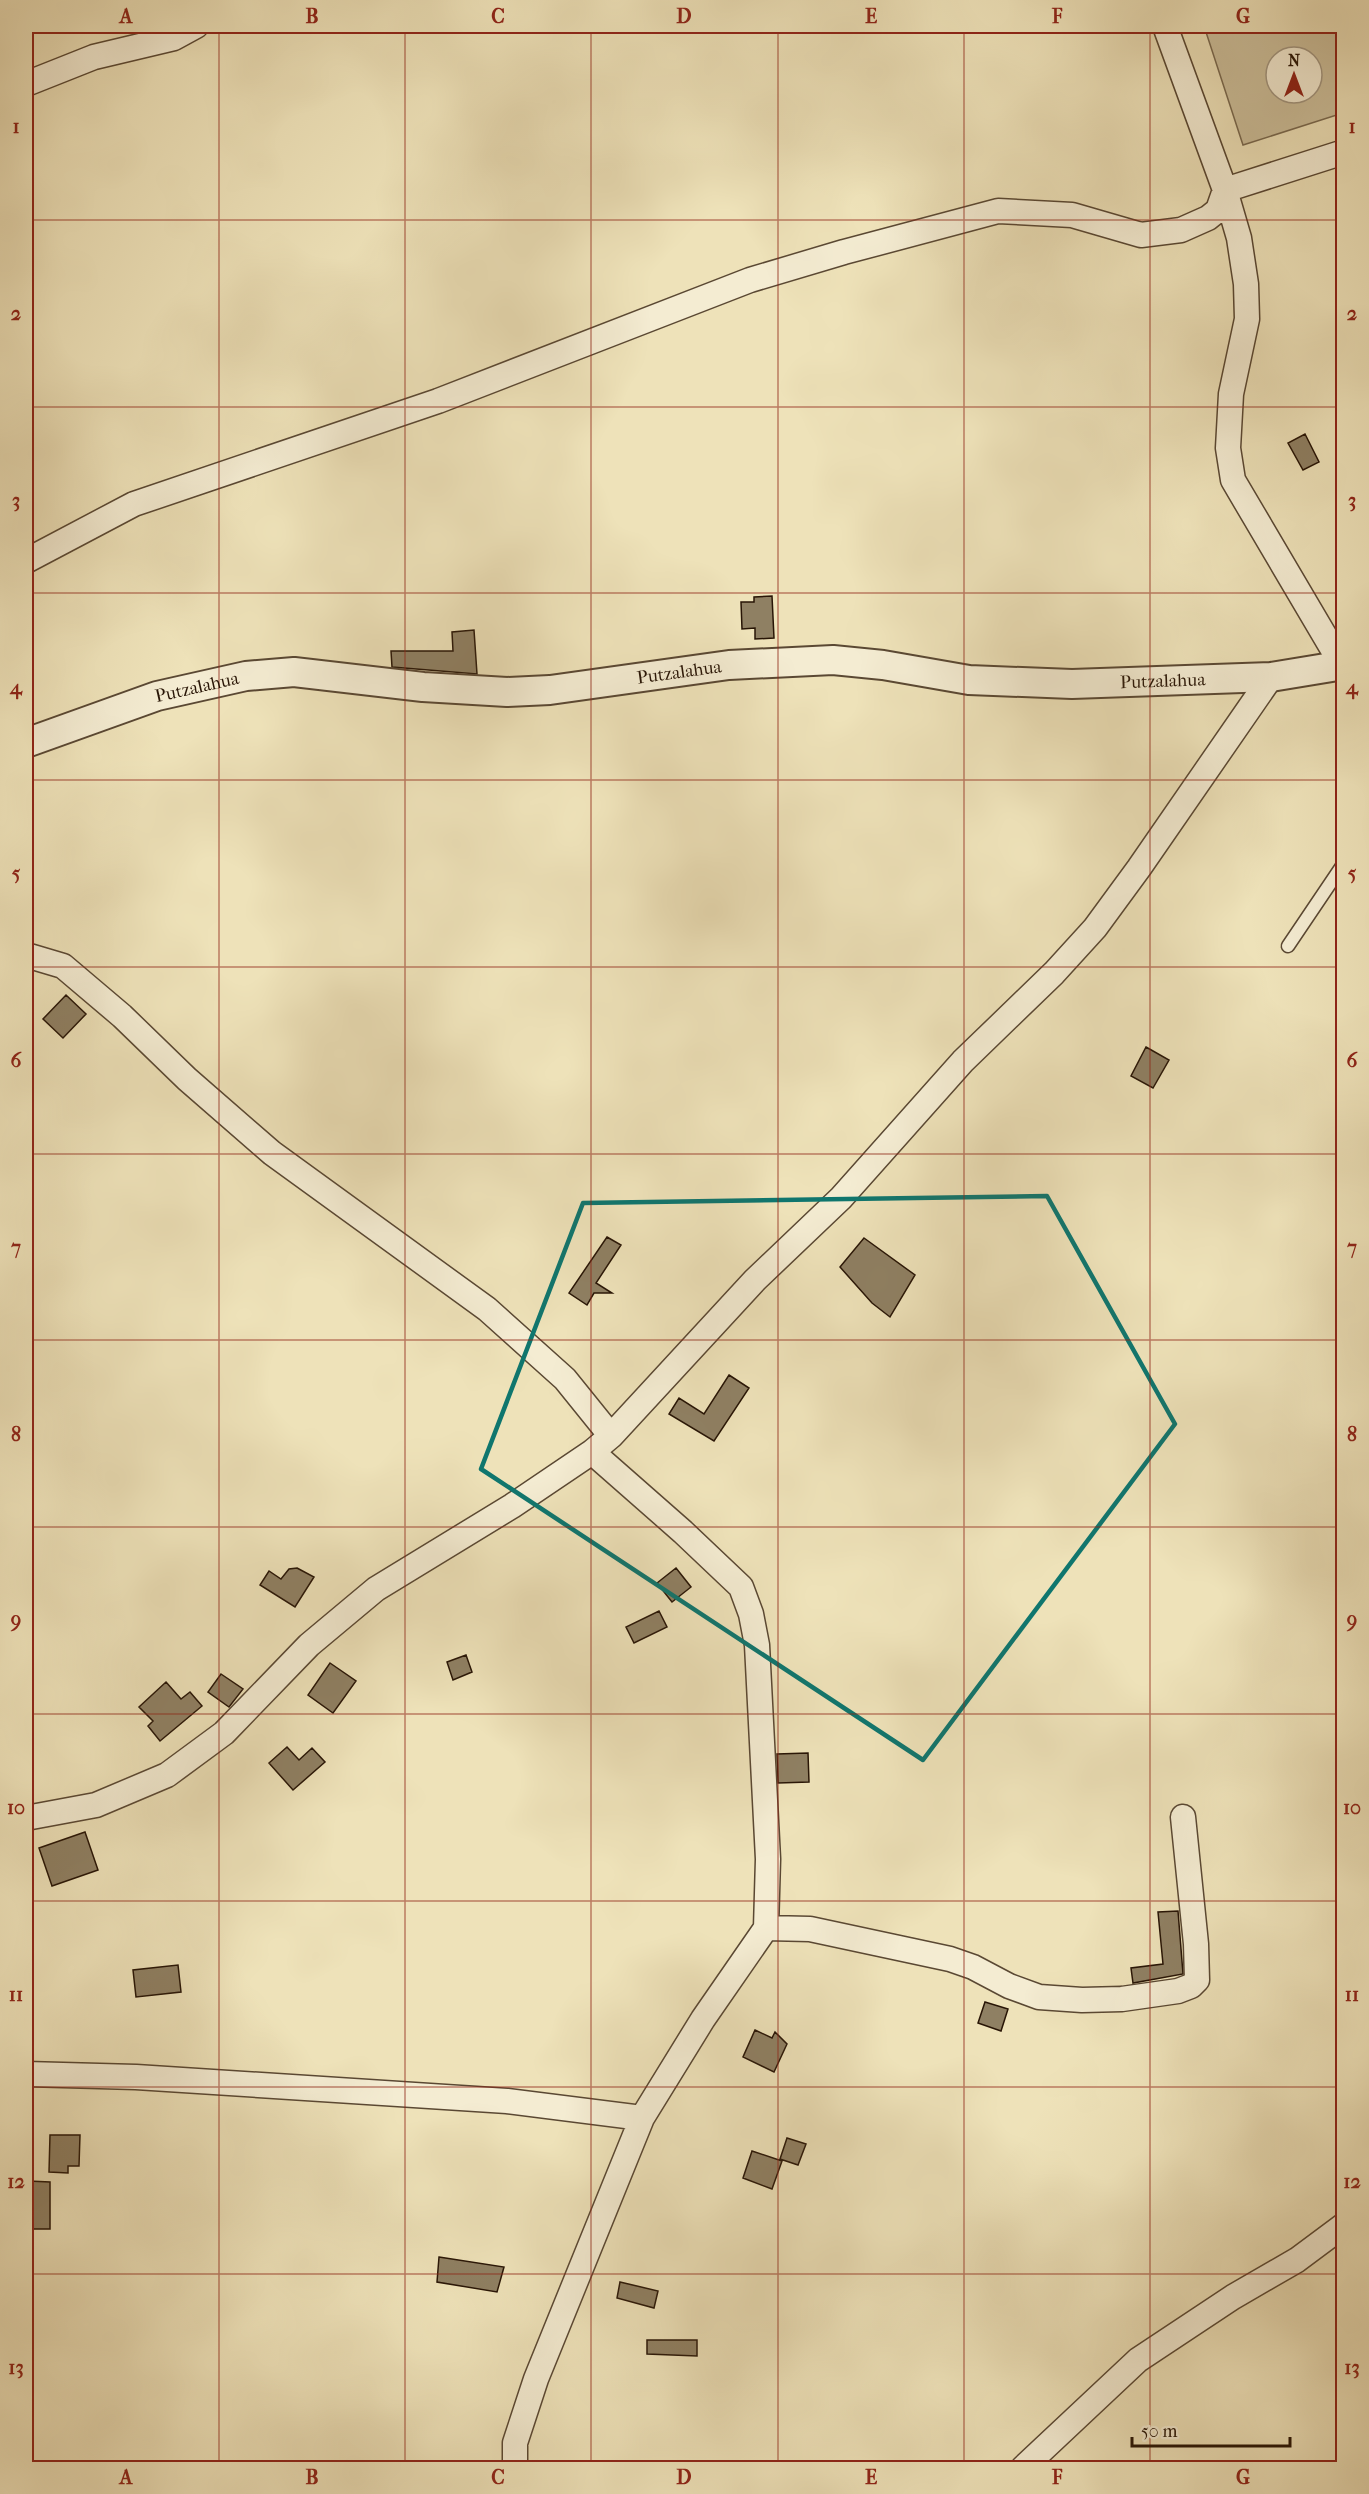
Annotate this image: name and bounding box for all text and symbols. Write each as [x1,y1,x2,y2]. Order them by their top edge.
text: A [118,5,134,28]
text: B [305,5,319,28]
text: C [491,5,505,28]
text: D [676,5,692,28]
text: E [865,5,877,28]
text: F [1051,5,1063,28]
text: G [1236,5,1250,28]
north arrow [1264,45,1324,105]
text: N [1288,51,1301,70]
text: 1 [12,115,20,138]
text: 1 [1348,115,1356,138]
text: 2 [11,302,21,325]
text: 2 [1347,302,1357,325]
text: 3 [12,489,20,512]
text: 3 [1348,489,1356,512]
street label: Putzalahua [635,656,724,689]
street label: Putzalahua [153,668,242,707]
street label: Putzalahua [1120,669,1207,693]
text: 4 [9,676,23,700]
text: 4 [1345,676,1359,700]
text: 5 [12,862,21,885]
text: 5 [1348,862,1357,885]
text: 6 [11,1049,23,1072]
text: 6 [1347,1049,1359,1072]
text: 7 [10,1236,21,1259]
text: 7 [1346,1236,1357,1259]
text: 8 [11,1423,21,1446]
text: 8 [1347,1423,1357,1446]
text: 9 [10,1609,21,1632]
text: 9 [1346,1609,1357,1632]
text: 10 [7,1796,25,1819]
text: 10 [1343,1796,1361,1819]
text: 11 [9,1983,23,2006]
text: 11 [1345,1983,1359,2006]
text: 12 [7,2170,25,2193]
text: 12 [1343,2170,1361,2193]
text: 13 [8,2356,24,2379]
text: 13 [1344,2356,1360,2379]
scale bar [1132,2410,1290,2448]
text: 50 m [1141,2421,1178,2442]
text: A [118,2466,134,2489]
text: B [305,2466,319,2489]
text: C [491,2466,505,2489]
text: D [676,2466,692,2489]
text: E [865,2466,877,2489]
text: F [1051,2466,1063,2489]
text: G [1236,2466,1250,2489]

